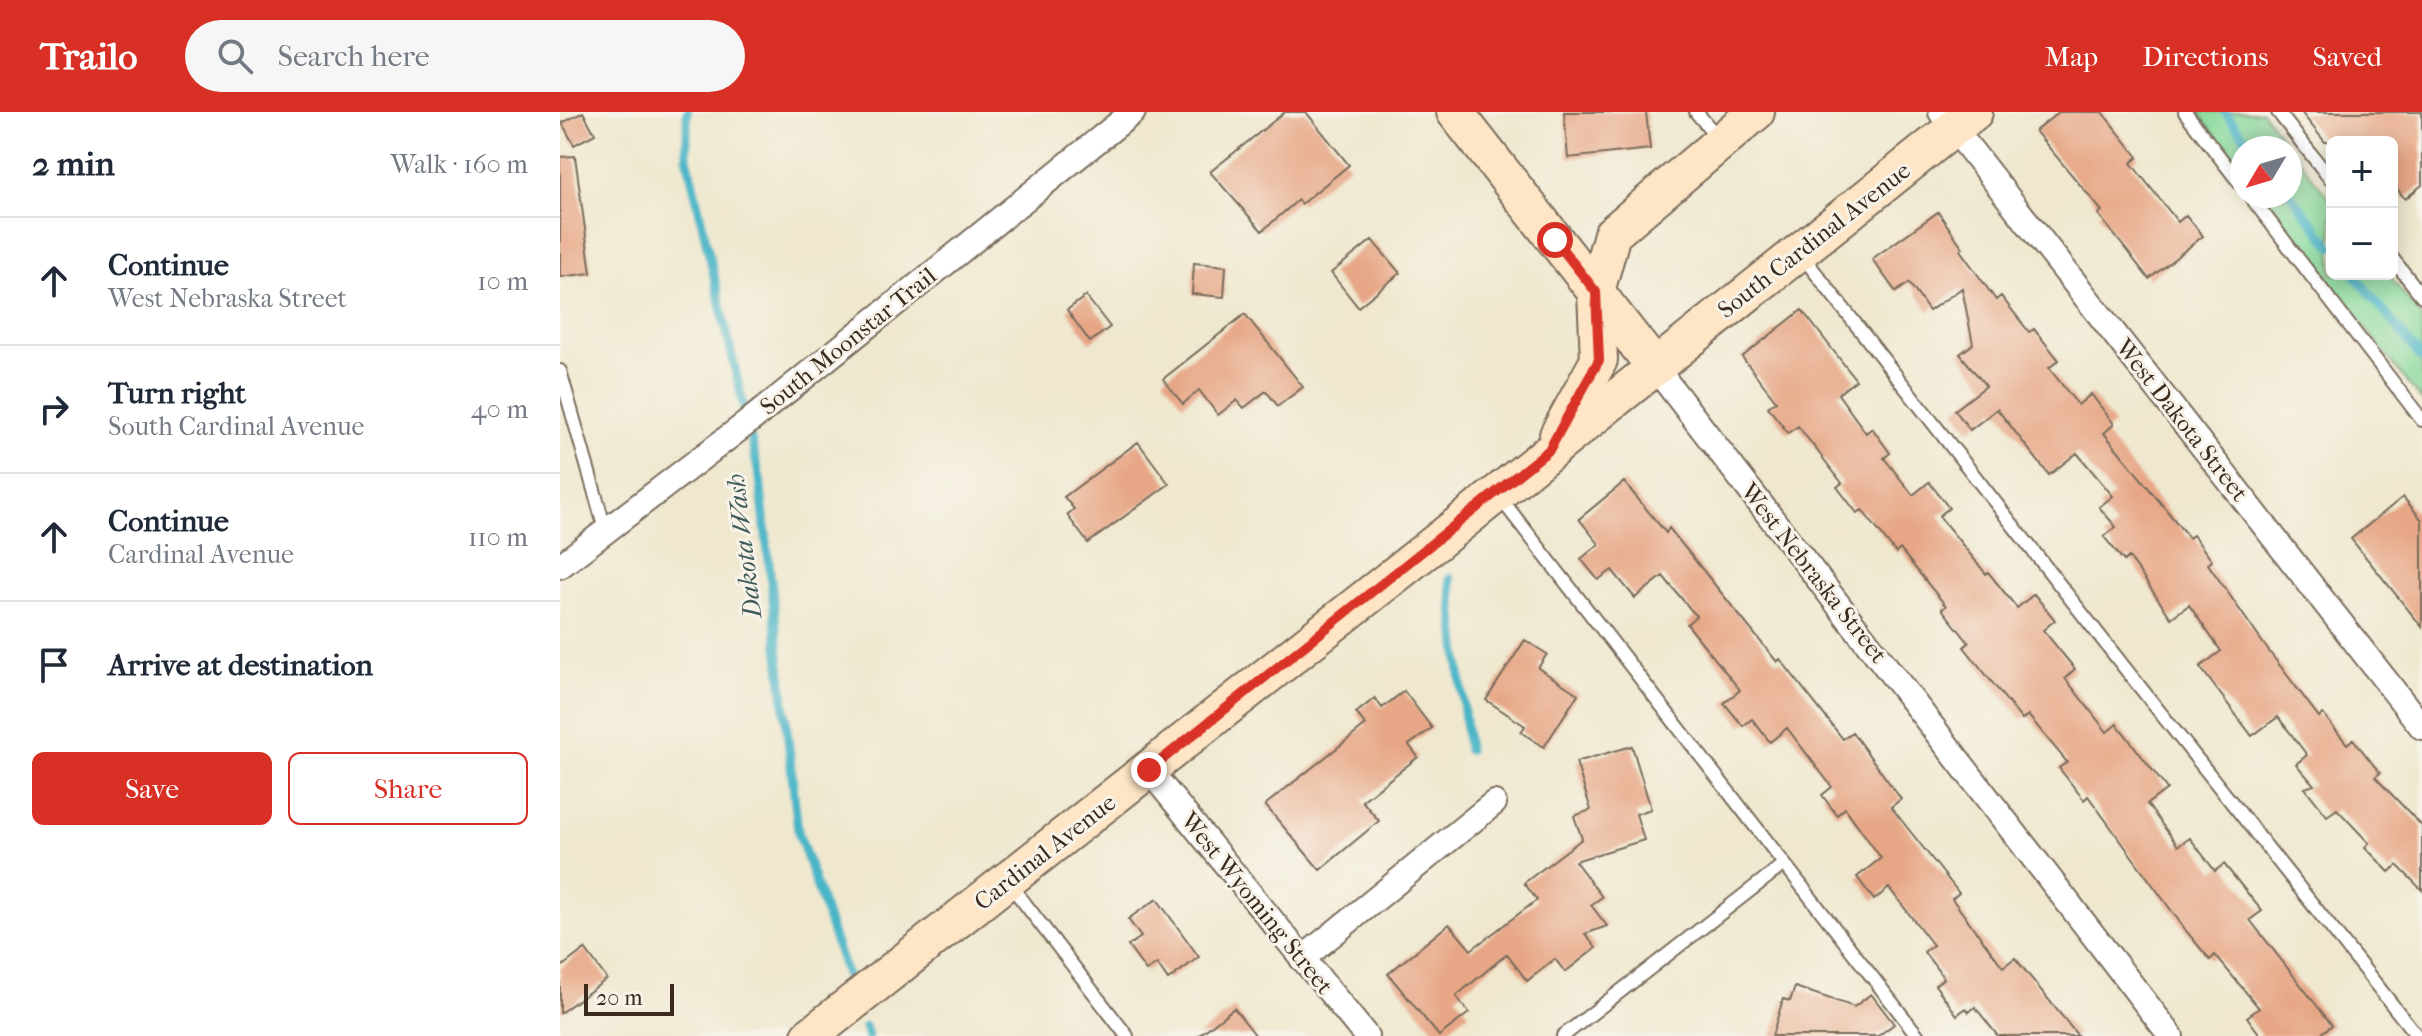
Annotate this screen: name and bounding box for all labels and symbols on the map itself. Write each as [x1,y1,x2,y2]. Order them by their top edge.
north arrow [2230,136,2302,208]
street label: South Cardinal Avenue [1712,156,1916,324]
route start [1537,222,1573,258]
street label: South Moonstar Trail [754,261,942,421]
street label: West Dakota Street [2109,333,2254,507]
water label: Dakota Wash [720,472,768,622]
street label: West Nebraska Street [1734,477,1893,669]
route end [1131,752,1167,788]
street label: Cardinal Avenue [969,788,1121,916]
street label: West Wyoming Street [1174,806,1339,1000]
scale bar [584,980,674,1016]

